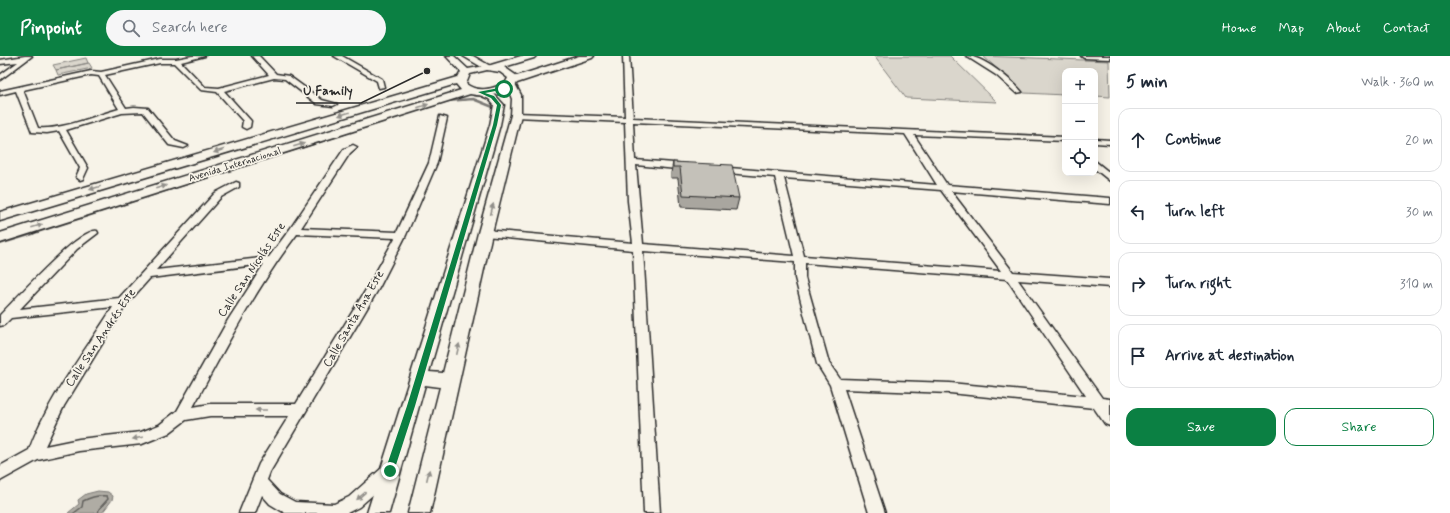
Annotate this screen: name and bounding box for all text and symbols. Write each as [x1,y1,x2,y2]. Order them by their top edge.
search box [106,10,386,46]
text: Pinpoint [20,16,82,41]
icon: search [120,17,142,39]
text: Search here [152,18,228,38]
text: Home [1222,19,1256,37]
text: Map [1278,19,1304,37]
text: About [1326,19,1361,37]
text: Contact [1383,19,1430,37]
map controls [1062,68,1098,176]
button: + [1062,68,1098,104]
text: 5 min [1126,71,1168,93]
text: Walk · 360 m [1361,74,1434,91]
callout: U Family [296,78,361,103]
route start [495,80,513,98]
text: U Family [303,83,353,100]
one-way arrow [417,103,429,109]
button: − [1062,104,1098,140]
one-way arrow [337,111,349,117]
icon: ahead [1127,129,1149,151]
text: Continue [1165,130,1221,150]
text: 20 m [1405,132,1433,149]
button: locate [1062,140,1098,176]
one-way arrow [293,141,305,147]
street label: Avenida Internacional [187,145,283,185]
one-way arrow [213,148,225,154]
one-way arrow [156,184,168,190]
one-way arrow [88,185,100,191]
icon: left [1127,201,1149,223]
one-way arrow [489,202,495,215]
text: Turn left [1165,202,1225,222]
text: 30 m [1406,204,1433,221]
street label: Calle San Nicolás Este [214,219,290,321]
one-way arrow [32,223,44,229]
street label: Calle Santa Ana Este [320,267,388,370]
icon: right [1127,273,1149,295]
text: Turn right [1165,274,1232,294]
text: 310 m [1400,276,1433,293]
street label: Calle San Andrés Este [62,286,140,390]
one-way arrow [455,342,461,354]
icon: arrive [1127,345,1149,367]
text: Arrive at destination [1165,346,1294,366]
one-way arrow [254,407,267,413]
button: Save [1126,408,1276,446]
button: Share [1284,408,1434,446]
one-way arrow [132,435,144,441]
route end [381,462,399,480]
one-way arrow [425,469,431,481]
one-way arrow [355,492,366,501]

